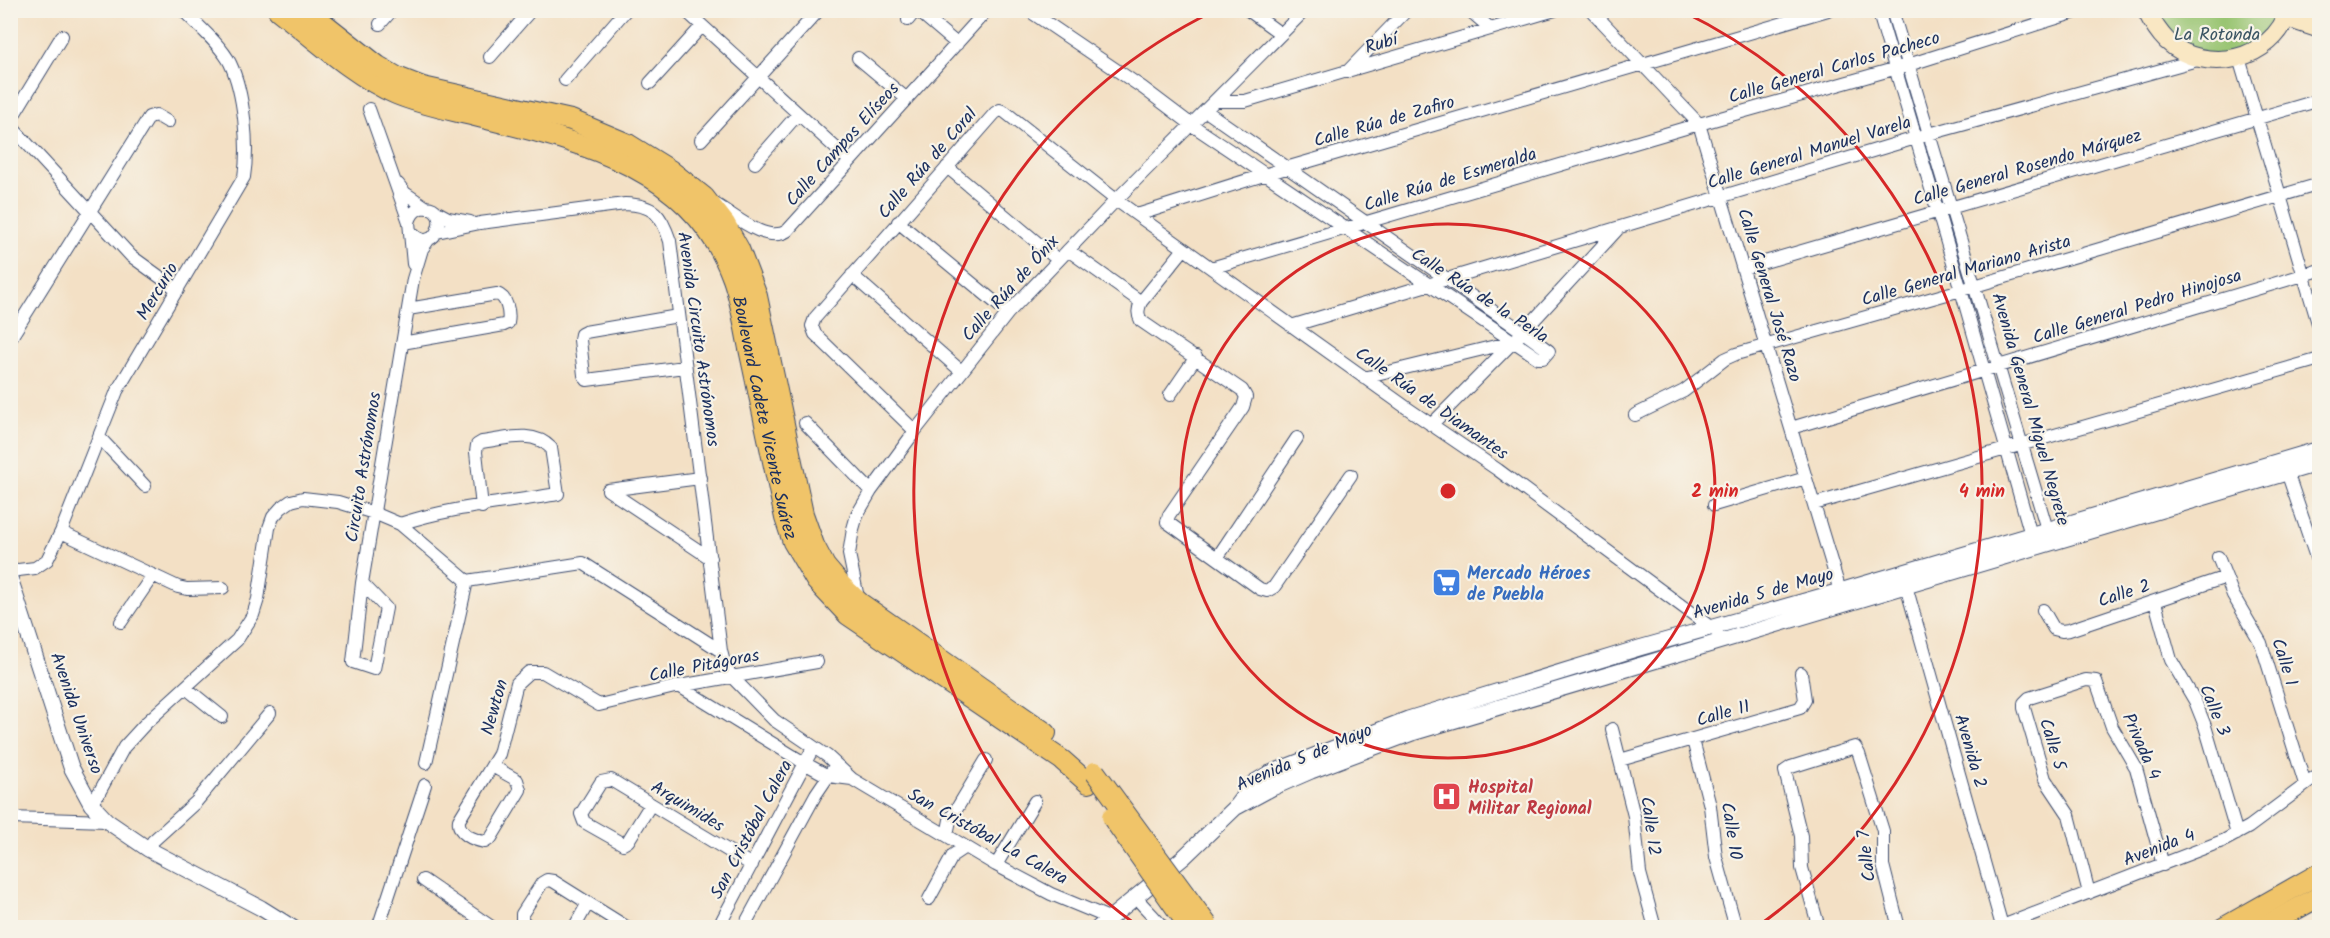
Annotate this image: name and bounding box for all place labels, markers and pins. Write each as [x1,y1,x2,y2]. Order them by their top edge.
centre of rings [1438,481,1458,501]
place label: Mercado Héroes de Puebla [1467,560,1591,610]
supermarket icon: Mercado Héroes de Puebla [1430,567,1462,599]
place label: Hospital Militar Regional [1468,774,1592,824]
hospital icon: Hospital Militar Regional [1431,781,1463,813]

